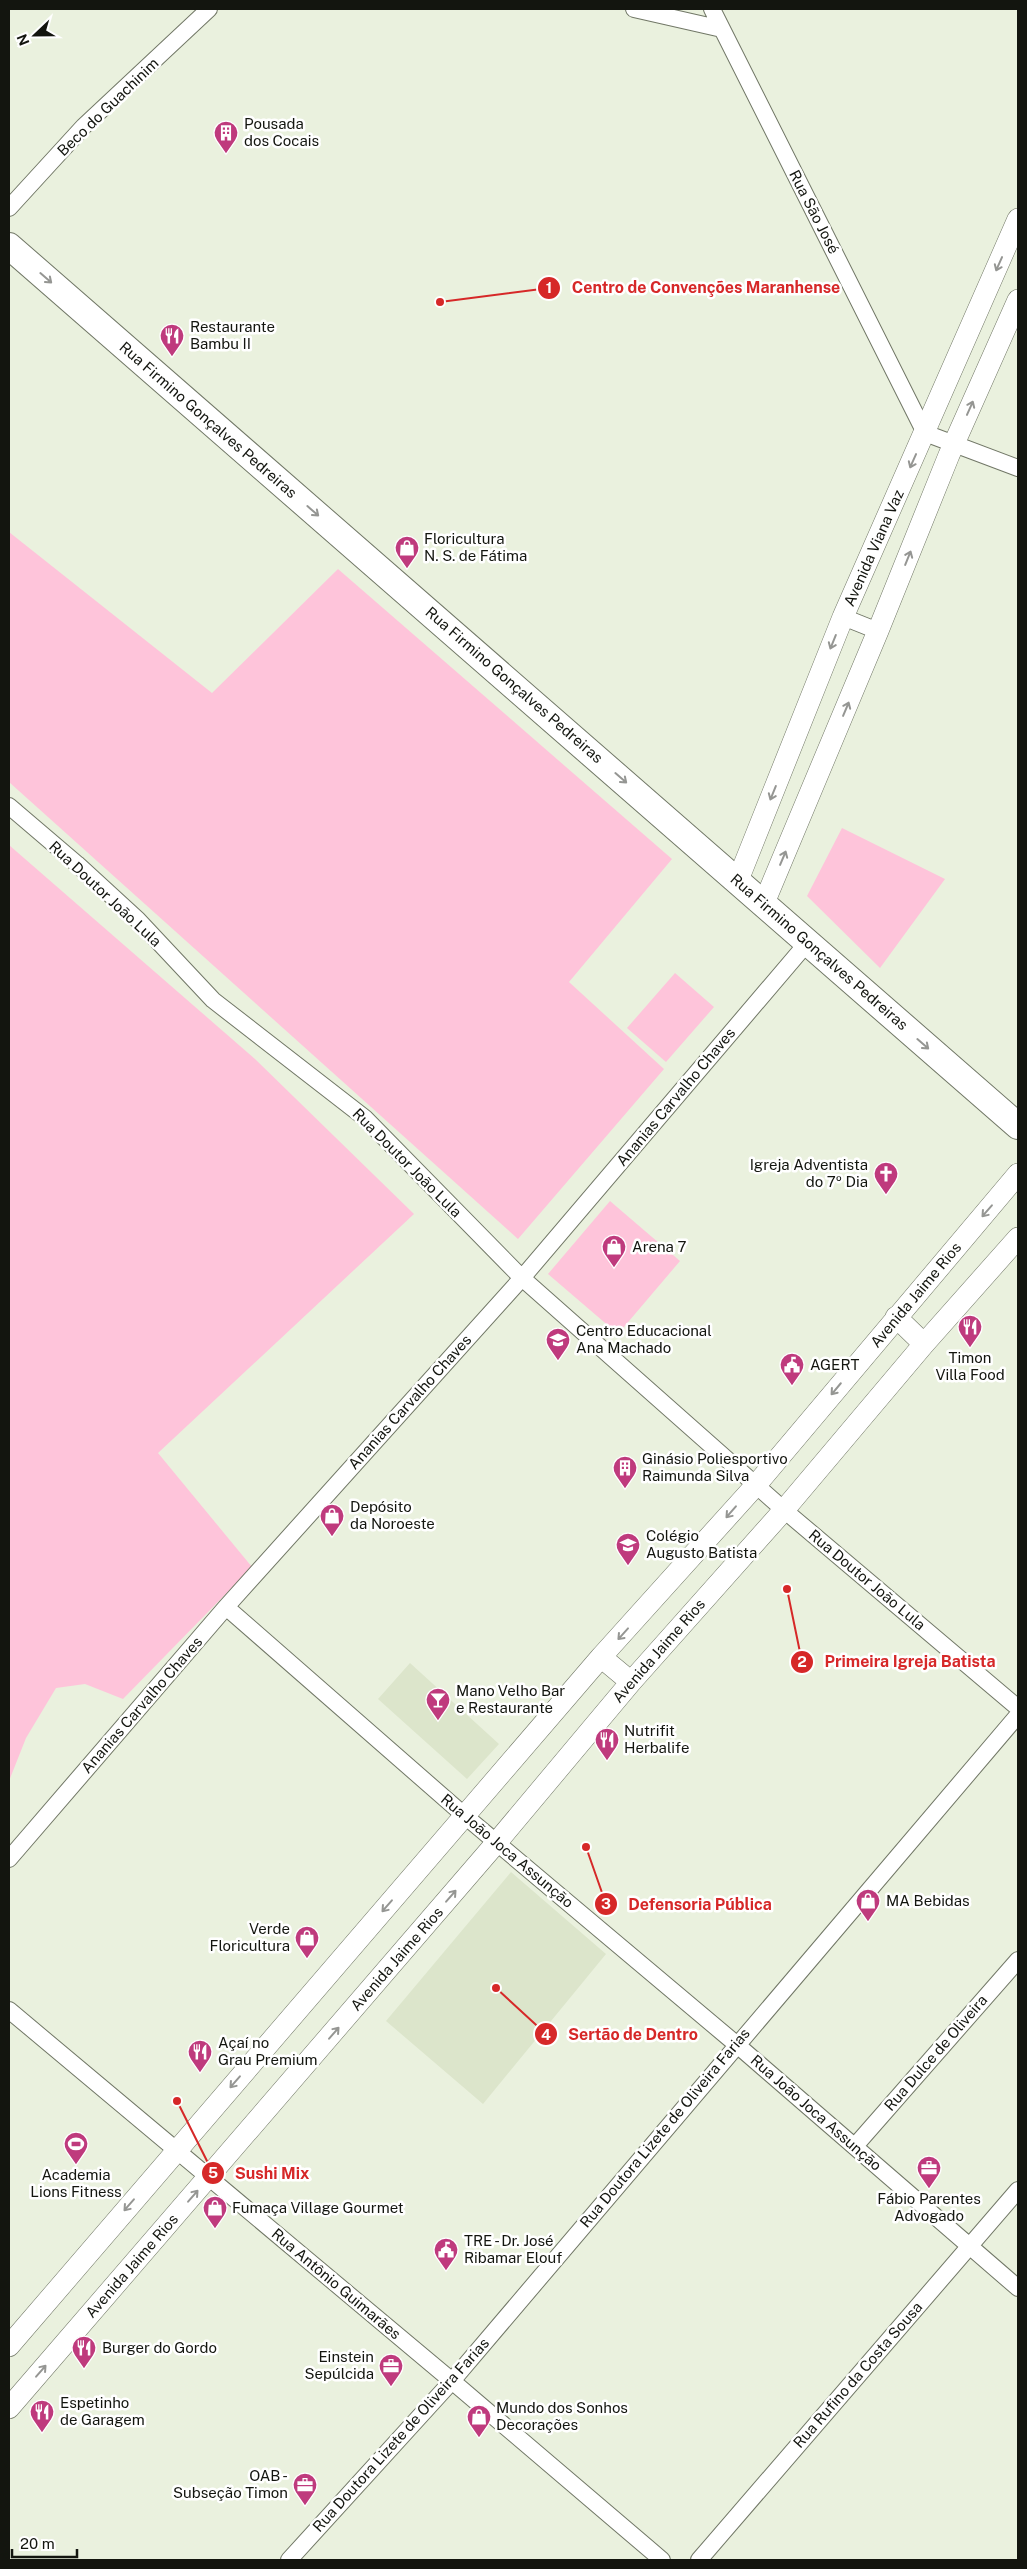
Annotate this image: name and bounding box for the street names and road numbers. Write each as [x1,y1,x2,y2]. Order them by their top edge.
street label: Beco do Guachinim [54,54,162,159]
street label: Rua São José [786,167,843,256]
street label: Rua Firmino Gonçalves Pedreiras [116,338,300,501]
street label: Avenida Viana Vaz [840,487,907,609]
street label: Rua Firmino Gonçalves Pedreiras [422,603,606,766]
street label: Rua Doutor João Lula [46,837,165,950]
street label: Rua Firmino Gonçalves Pedreiras [727,870,911,1033]
street label: Ananias Carvalho Chaves [613,1024,738,1169]
street label: Rua Doutor João Lula [349,1105,465,1221]
street label: Avenida Jaime Rios [867,1239,964,1351]
street label: Ananias Carvalho Chaves [345,1331,475,1472]
street label: Rua Doutor João Lula [806,1526,929,1633]
street label: Avenida Jaime Rios [609,1595,708,1706]
street label: Ananias Carvalho Chaves [78,1633,206,1776]
street label: Rua João Joca Assunção [438,1790,577,1911]
street label: Avenida Jaime Rios [347,1903,446,2014]
street label: Rua Dulce de Oliveira [881,1991,990,2114]
street label: Rua Doutora Lizete de Oliveira Farias [576,2025,753,2231]
street label: Rua João Joca Assunção [748,2051,885,2174]
street label: Avenida Jaime Rios [82,2210,181,2321]
street label: Rua Antônio Guimarães [268,2225,404,2343]
street label: Rua Rufino da Costa Sousa [790,2298,926,2451]
street label: Rua Doutora Lizete de Oliveira Farias [309,2334,492,2535]

